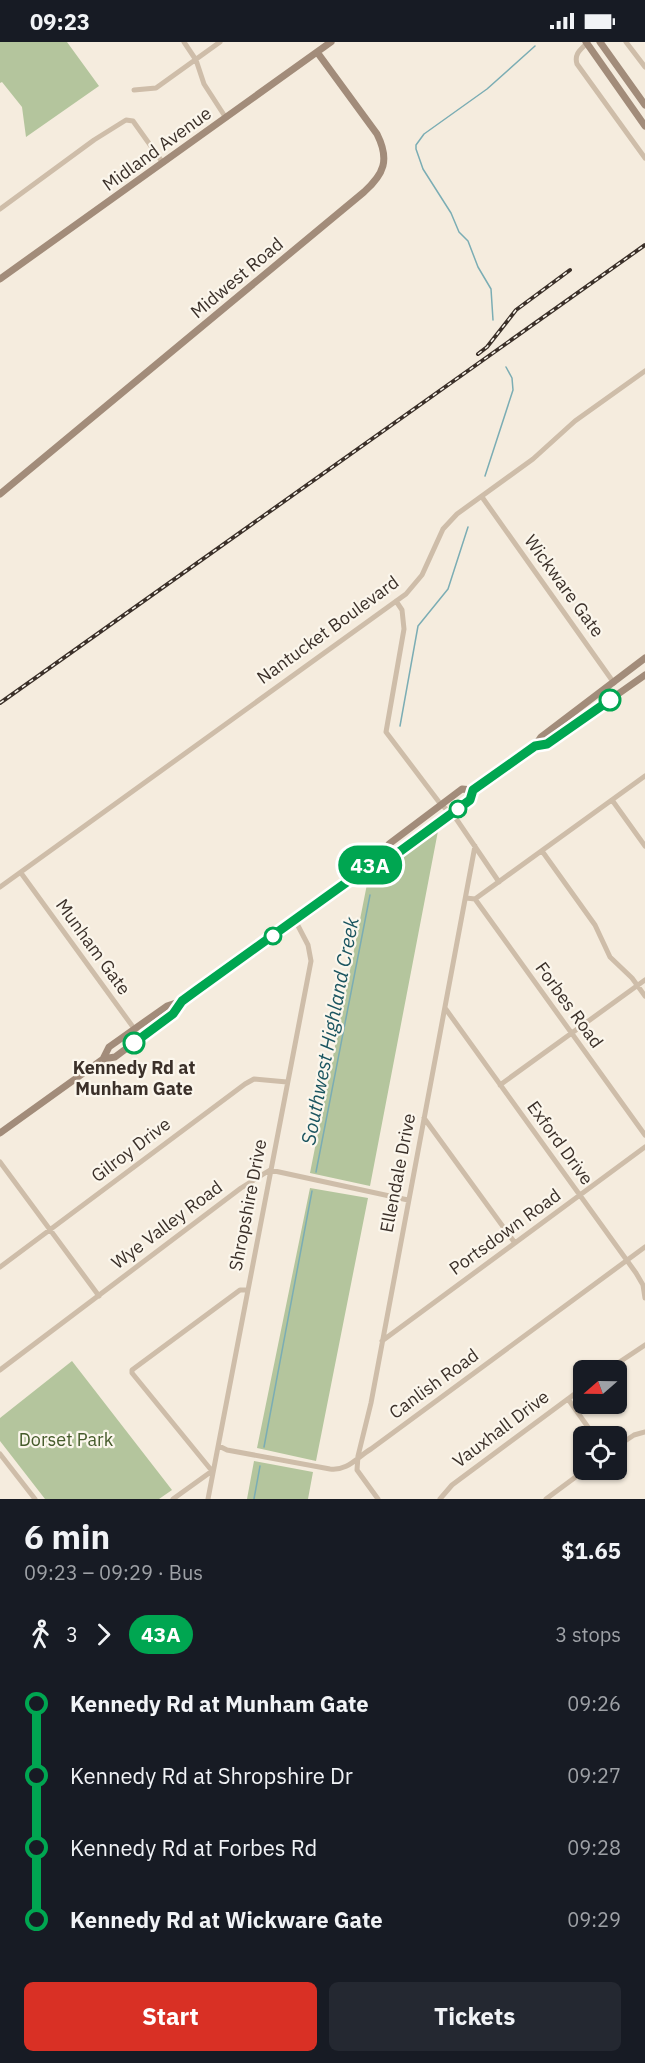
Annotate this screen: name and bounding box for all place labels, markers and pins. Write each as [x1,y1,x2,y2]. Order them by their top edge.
unlabelled marker [599,689,621,711]
unlabelled marker [449,800,467,818]
unlabelled marker [264,927,282,945]
marker: Kennedy Rd at Munham Gate [123,1032,145,1054]
place label: Kennedy Rd at Munham Gate [73,1056,195,1100]

